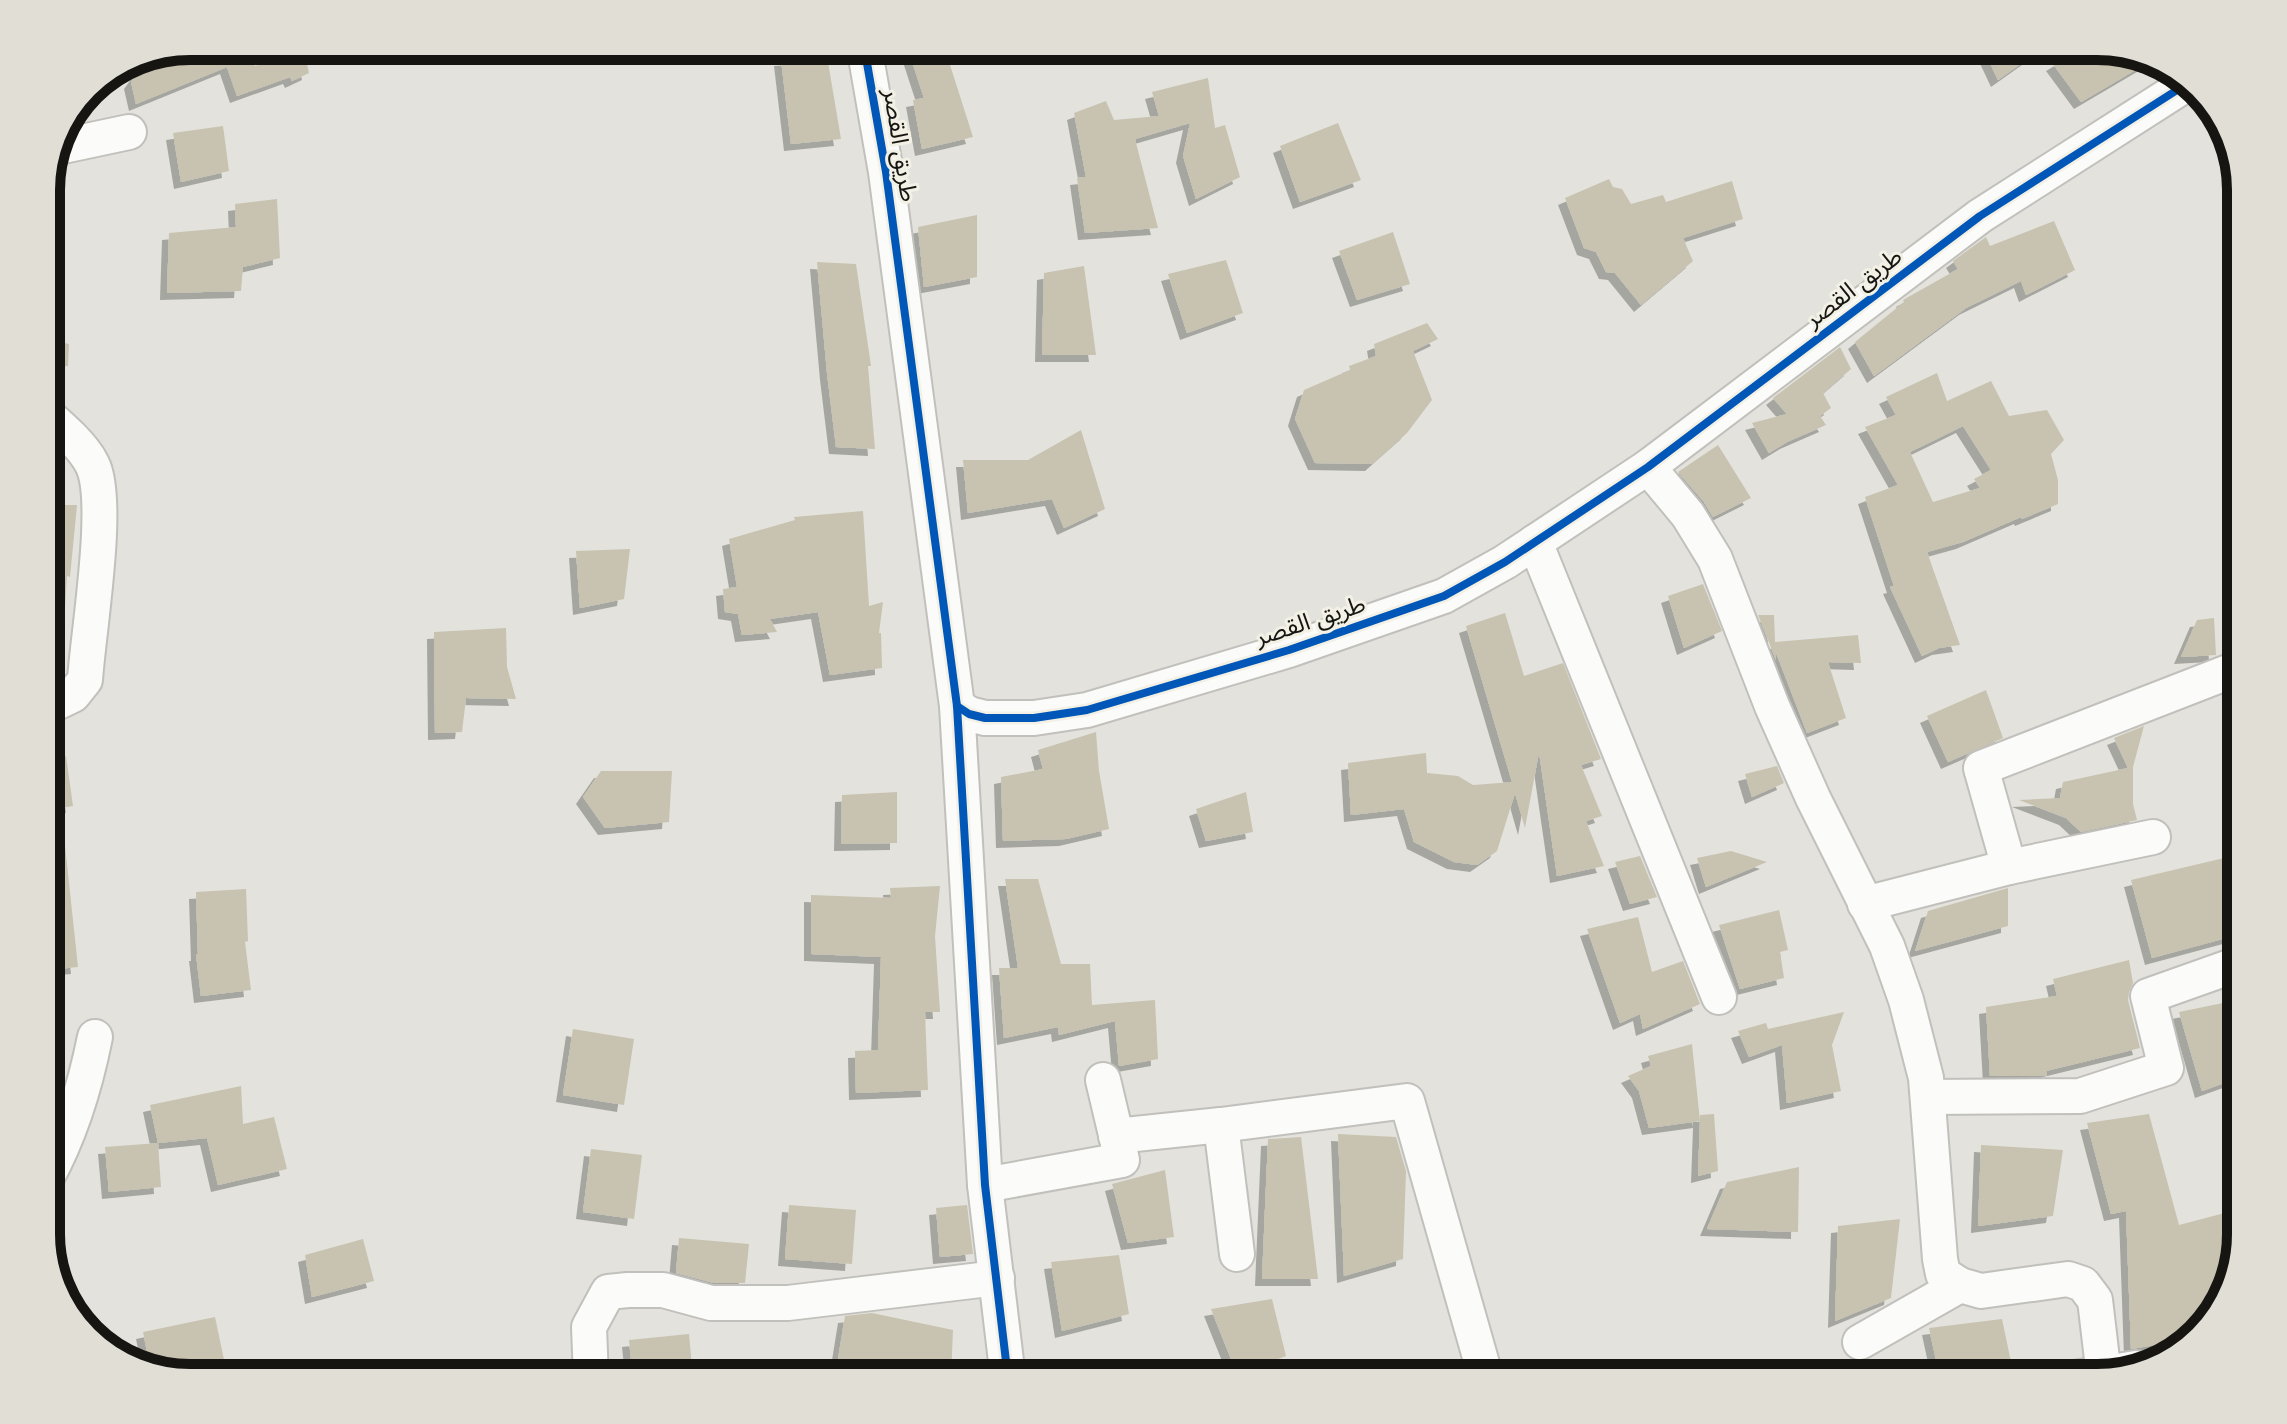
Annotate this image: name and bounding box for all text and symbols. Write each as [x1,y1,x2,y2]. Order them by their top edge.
street label: طريق القصر [877,85,925,204]
street label: طريق القصر [1797,240,1908,334]
street label: طريق القصر [1250,588,1369,653]

